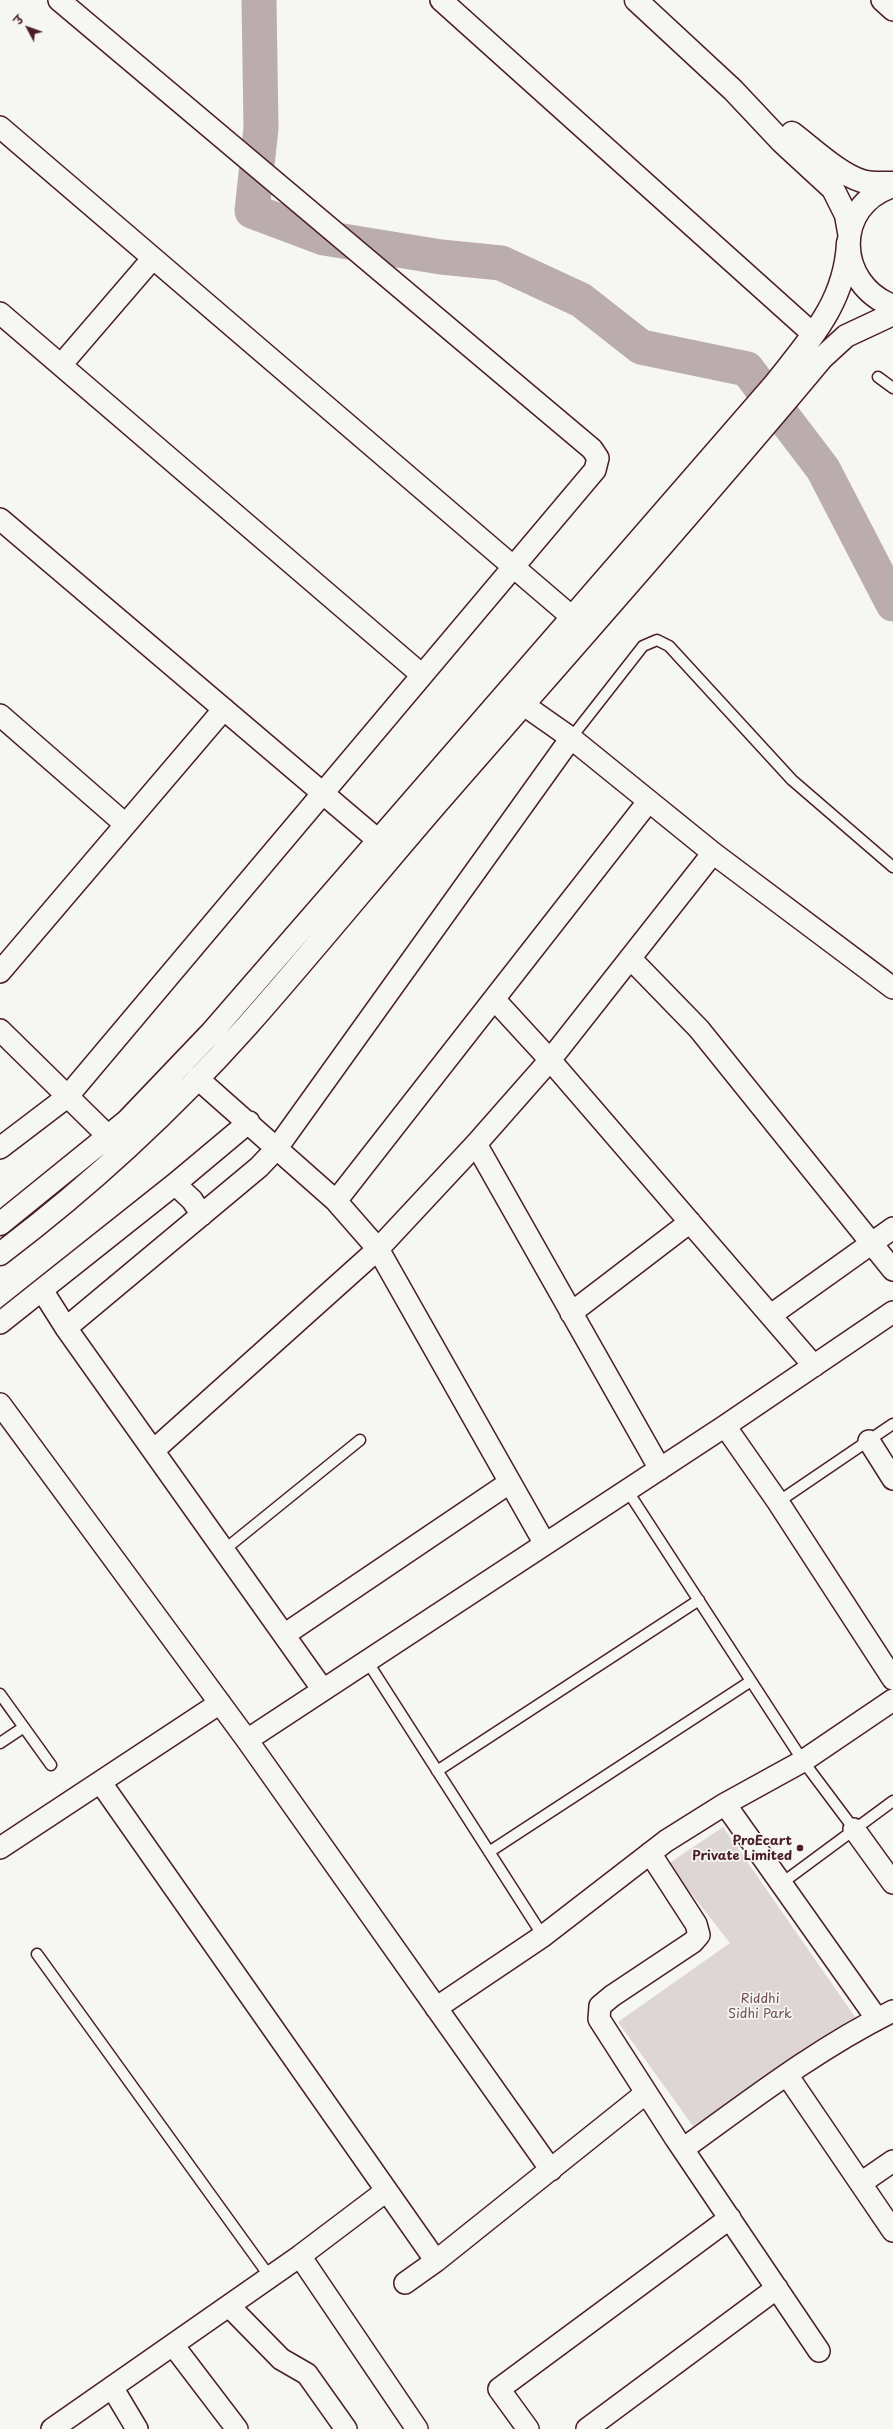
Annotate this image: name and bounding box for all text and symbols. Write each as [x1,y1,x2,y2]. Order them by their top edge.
north arrow [8,8,48,48]
text: उ [10,11,27,28]
place label: ProEcart Private Limited [692,1833,792,1864]
marker: ProEcart Private Limited [795,1843,805,1853]
park label: Riddhi Sidhi Park [728,1991,792,2022]

